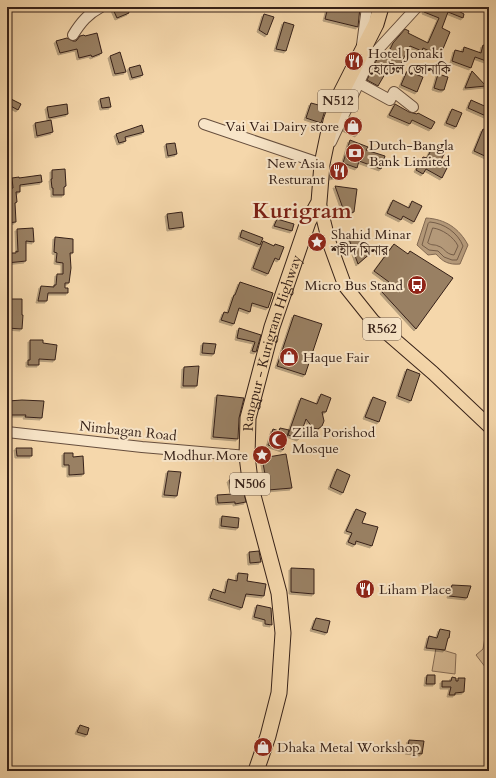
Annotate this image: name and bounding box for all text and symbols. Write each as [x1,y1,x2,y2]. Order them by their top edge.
place label: Hotel Jonaki হোটেল জোনাকি [368,44,452,79]
restaurant icon: Hotel Jonaki হোটেল জোনাকি [343,50,365,72]
road number: N512 [318,90,358,112]
shop icon: Vai Vai Dairy store [342,115,364,137]
place label: Vai Vai Dairy store [225,117,339,136]
place label: Dutch-Bangla Bank Limited [369,136,454,171]
bank icon: Dutch-Bangla Bank Limited [344,142,366,164]
place label: New Asia Resturant [267,154,326,189]
restaurant icon: New Asia Resturant [328,160,350,182]
district label: Kurigram [252,196,353,226]
place label: Shahid Minar শহীদ মিনার [330,225,412,260]
place icon: Shahid Minar শহীদ মিনার [306,231,328,253]
street label: Rangpur - Kurigram Highway [238,252,306,432]
bus stop icon: Micro Bus Stand [406,274,428,296]
place label: Micro Bus Stand [305,276,404,295]
road number: R562 [363,318,401,340]
shop icon: Haque Fair [278,346,300,368]
place label: Haque Fair [303,348,370,367]
street label: Nimbagan Road [78,416,178,446]
place label: Zilla Porishod Mosque [292,423,376,458]
mosque icon: Zilla Porishod Mosque [267,429,289,451]
place icon: Modhur More [251,444,273,466]
place label: Modhur More [163,446,248,465]
road number: N506 [230,473,270,495]
restaurant icon: Liham Place [354,578,376,600]
place label: Liham Place [379,580,451,599]
shop icon: Dhaka Metal Workshop [252,736,274,758]
place label: Dhaka Metal Workshop [277,738,420,757]

